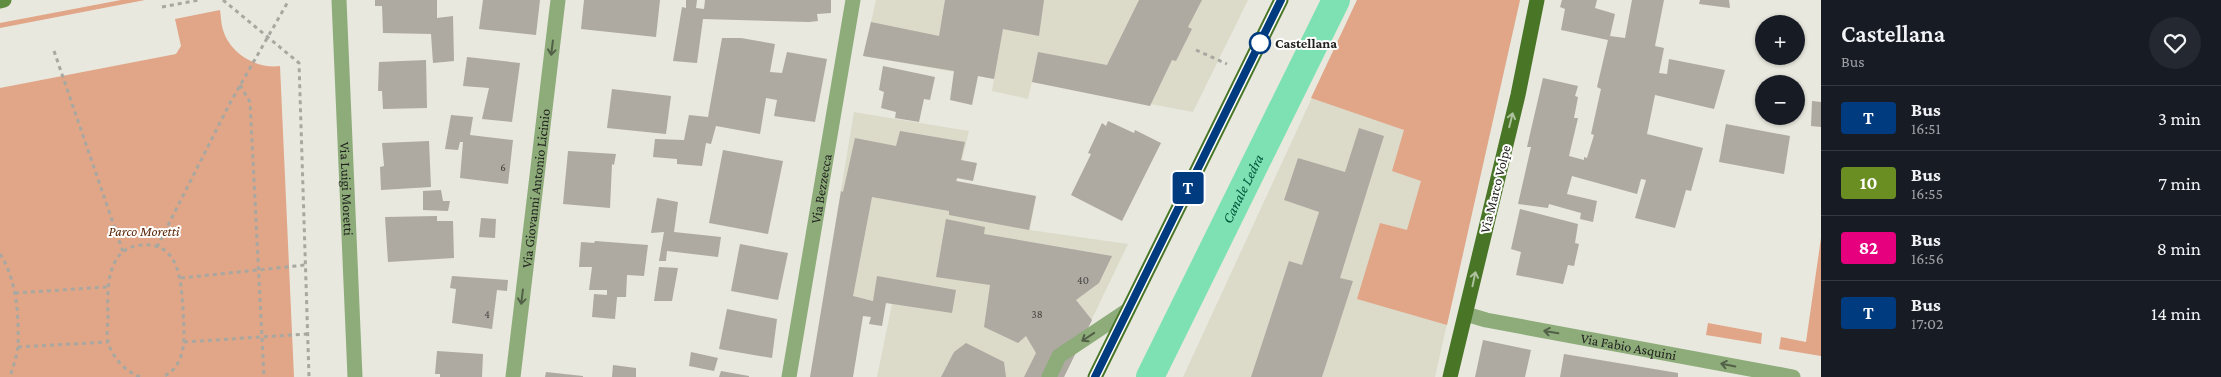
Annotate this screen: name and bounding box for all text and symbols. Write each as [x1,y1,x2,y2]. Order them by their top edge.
map controls [1755,15,1805,125]
button: + [1755,15,1805,65]
button: heart [2149,17,2201,69]
text: Castellana [1841,20,1945,47]
marker: Castellana [1249,32,1271,54]
place label: Castellana [1275,35,1337,51]
one-way arrow [547,40,557,56]
text: Bus [1841,53,1865,70]
button: − [1755,75,1805,125]
text: Bus [1911,99,1941,120]
street label: Via Giovanni Antonio Licinio [518,108,553,269]
text: T [1863,108,1874,128]
text: 3 min [2158,108,2201,129]
one-way arrow [1507,113,1516,129]
text: 16:51 [1911,120,1941,137]
street label: Via Luigi Moretti [337,142,357,236]
street label: Via Marco Volpe [1476,143,1514,235]
street label: Via Bezzecca [807,152,835,225]
water label: Canale Ledra [1219,152,1267,226]
house number: 6 [500,161,506,173]
text: Bus [1911,164,1941,185]
line badge: T [1172,172,1204,204]
text: 10 [1860,173,1877,193]
text: 7 min [2158,173,2201,194]
text: T [1183,178,1193,198]
text: 16:55 [1911,185,1943,202]
park label: Parco Moretti [108,223,180,239]
text: Bus [1911,229,1941,250]
text: 82 [1859,238,1878,258]
text: 8 min [2157,238,2201,259]
text: 16:56 [1911,250,1944,267]
one-way arrow [1470,271,1479,287]
house number: 40 [1077,274,1089,286]
one-way arrow [517,288,527,304]
text: Bus [1911,294,1941,315]
text: T [1863,303,1874,323]
text: 14 min [2151,303,2201,324]
house number: 4 [484,308,490,320]
house number: 38 [1031,308,1043,320]
text: 17:02 [1911,315,1944,332]
one-way arrow [1544,327,1560,337]
street label: Via Fabio Asquini [1580,330,1678,363]
one-way arrow [1081,332,1095,342]
one-way arrow [1721,359,1737,369]

